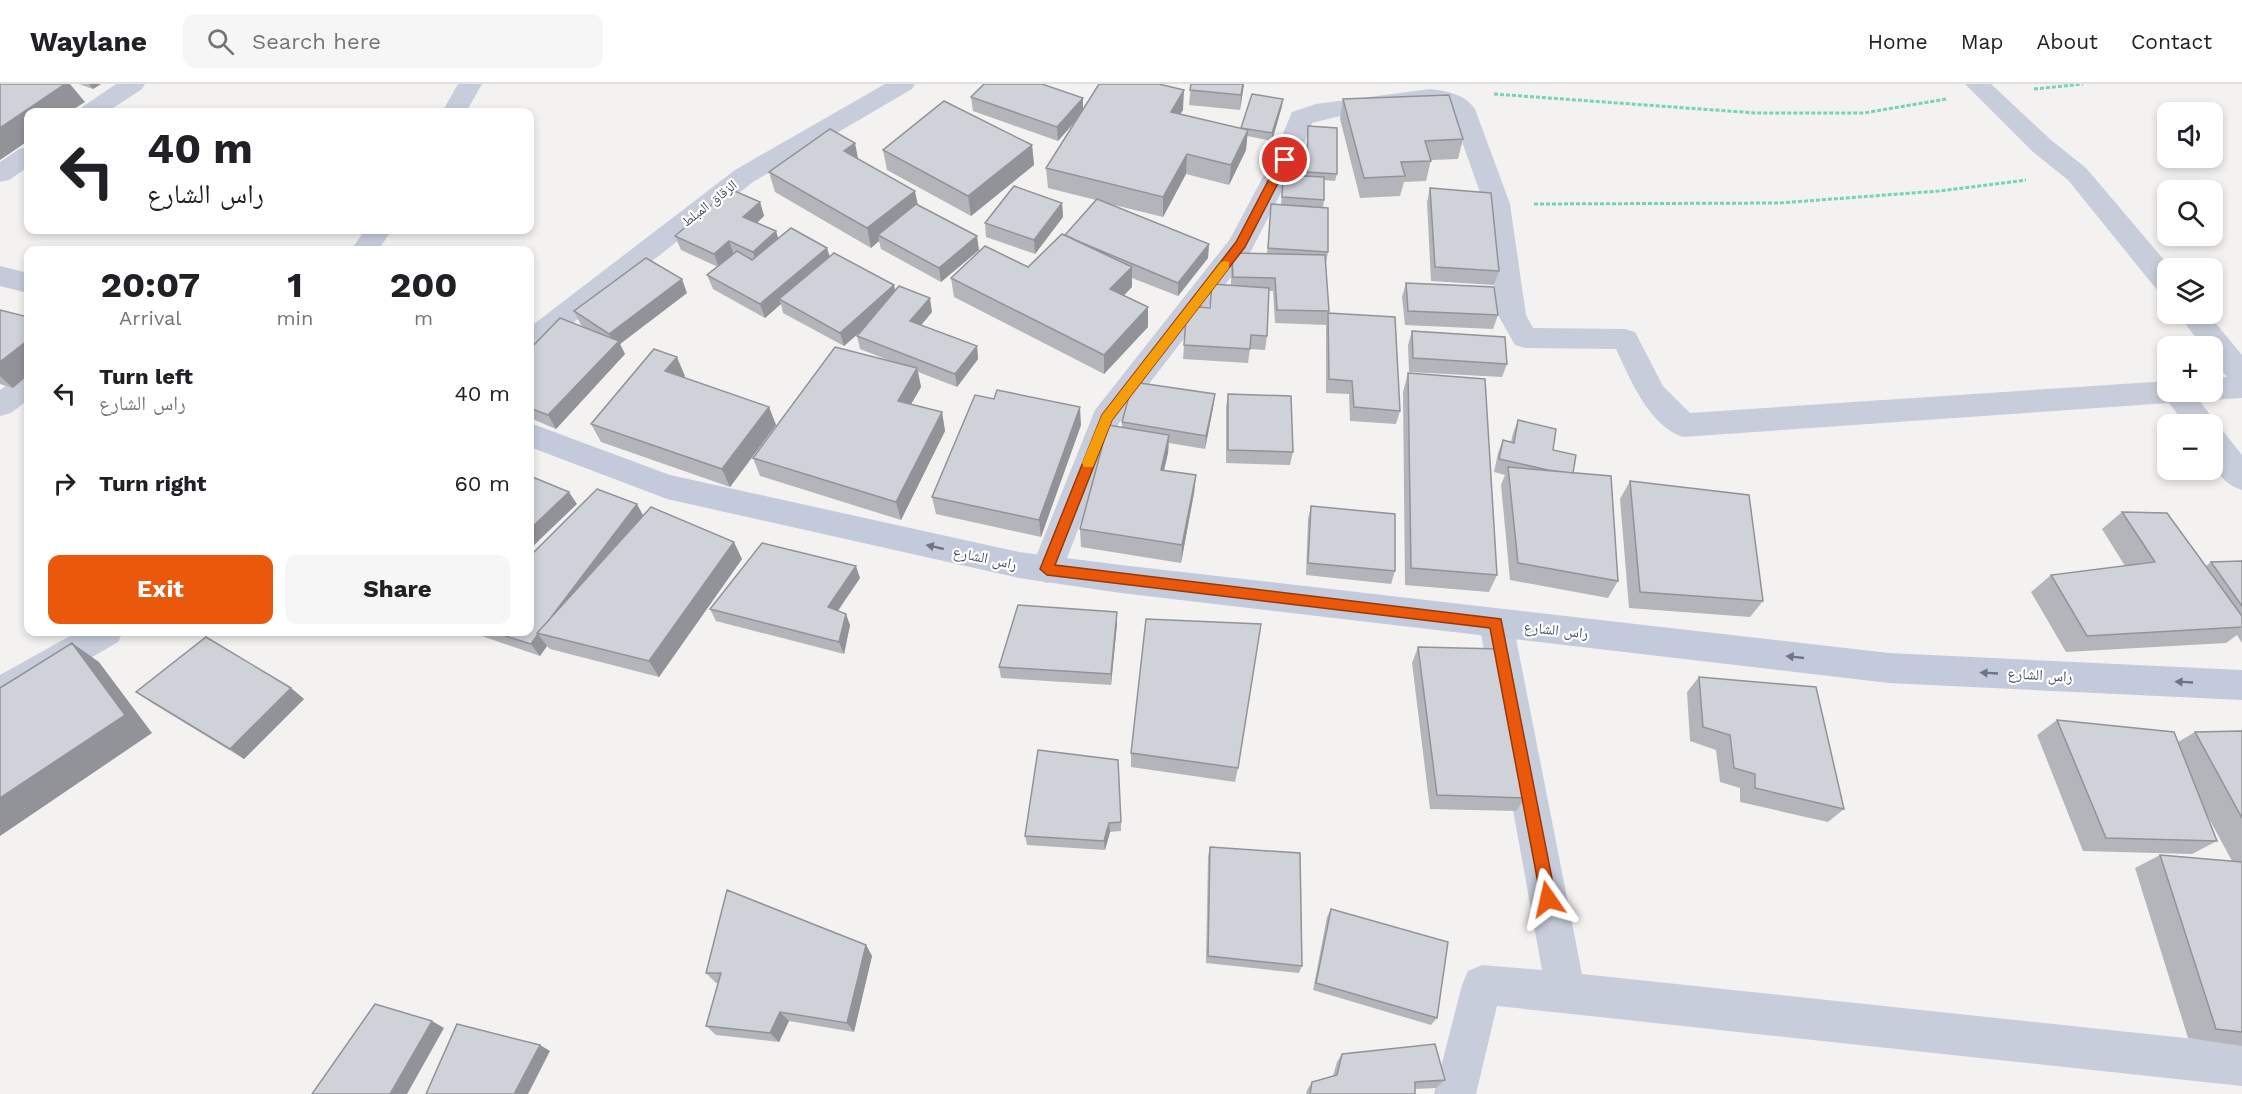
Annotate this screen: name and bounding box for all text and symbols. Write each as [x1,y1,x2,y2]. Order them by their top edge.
search box [183,14,603,68]
text: Waylane [30,25,147,58]
icon: search [204,25,237,58]
text: Search here [252,29,381,54]
text: Home [1868,29,1928,54]
text: Map [1961,29,2004,54]
text: About [2037,29,2098,54]
text: Contact [2131,29,2212,54]
map controls [2157,102,2223,480]
button: sound [2157,102,2223,168]
text: 40 m [147,124,253,173]
icon: left [48,132,126,210]
pin [1259,134,1310,185]
icon: arrive [1268,143,1301,176]
street label: الزقاق المبلط [678,176,740,230]
text: راس الشارع [147,178,264,210]
button: search [2157,180,2223,246]
button: layers [2157,258,2223,324]
text: 20:07 [100,264,200,306]
text: 1 [287,264,303,306]
text: 200 [390,264,458,306]
text: Arrival [119,306,181,330]
text: min [277,306,313,330]
text: m [414,306,433,330]
button: + [2157,336,2223,402]
text: Turn left [99,364,193,389]
icon: left [48,377,81,410]
text: 40 m [454,381,510,406]
text: راس الشارع [99,391,186,415]
button: − [2157,414,2223,480]
icon: right [48,467,81,500]
text: Turn right [99,471,206,496]
text: 60 m [454,471,510,496]
one-way arrow [926,541,944,551]
street label: راس الشارع [951,542,1019,575]
button: Exit [48,555,273,624]
button: Share [285,555,510,624]
street label: راس الشارع [1523,618,1589,643]
one-way arrow [1785,652,1804,662]
street label: راس الشارع [2007,664,2073,687]
one-way arrow [1979,668,1998,677]
one-way arrow [2174,678,2193,687]
position arrow [1516,867,1580,931]

